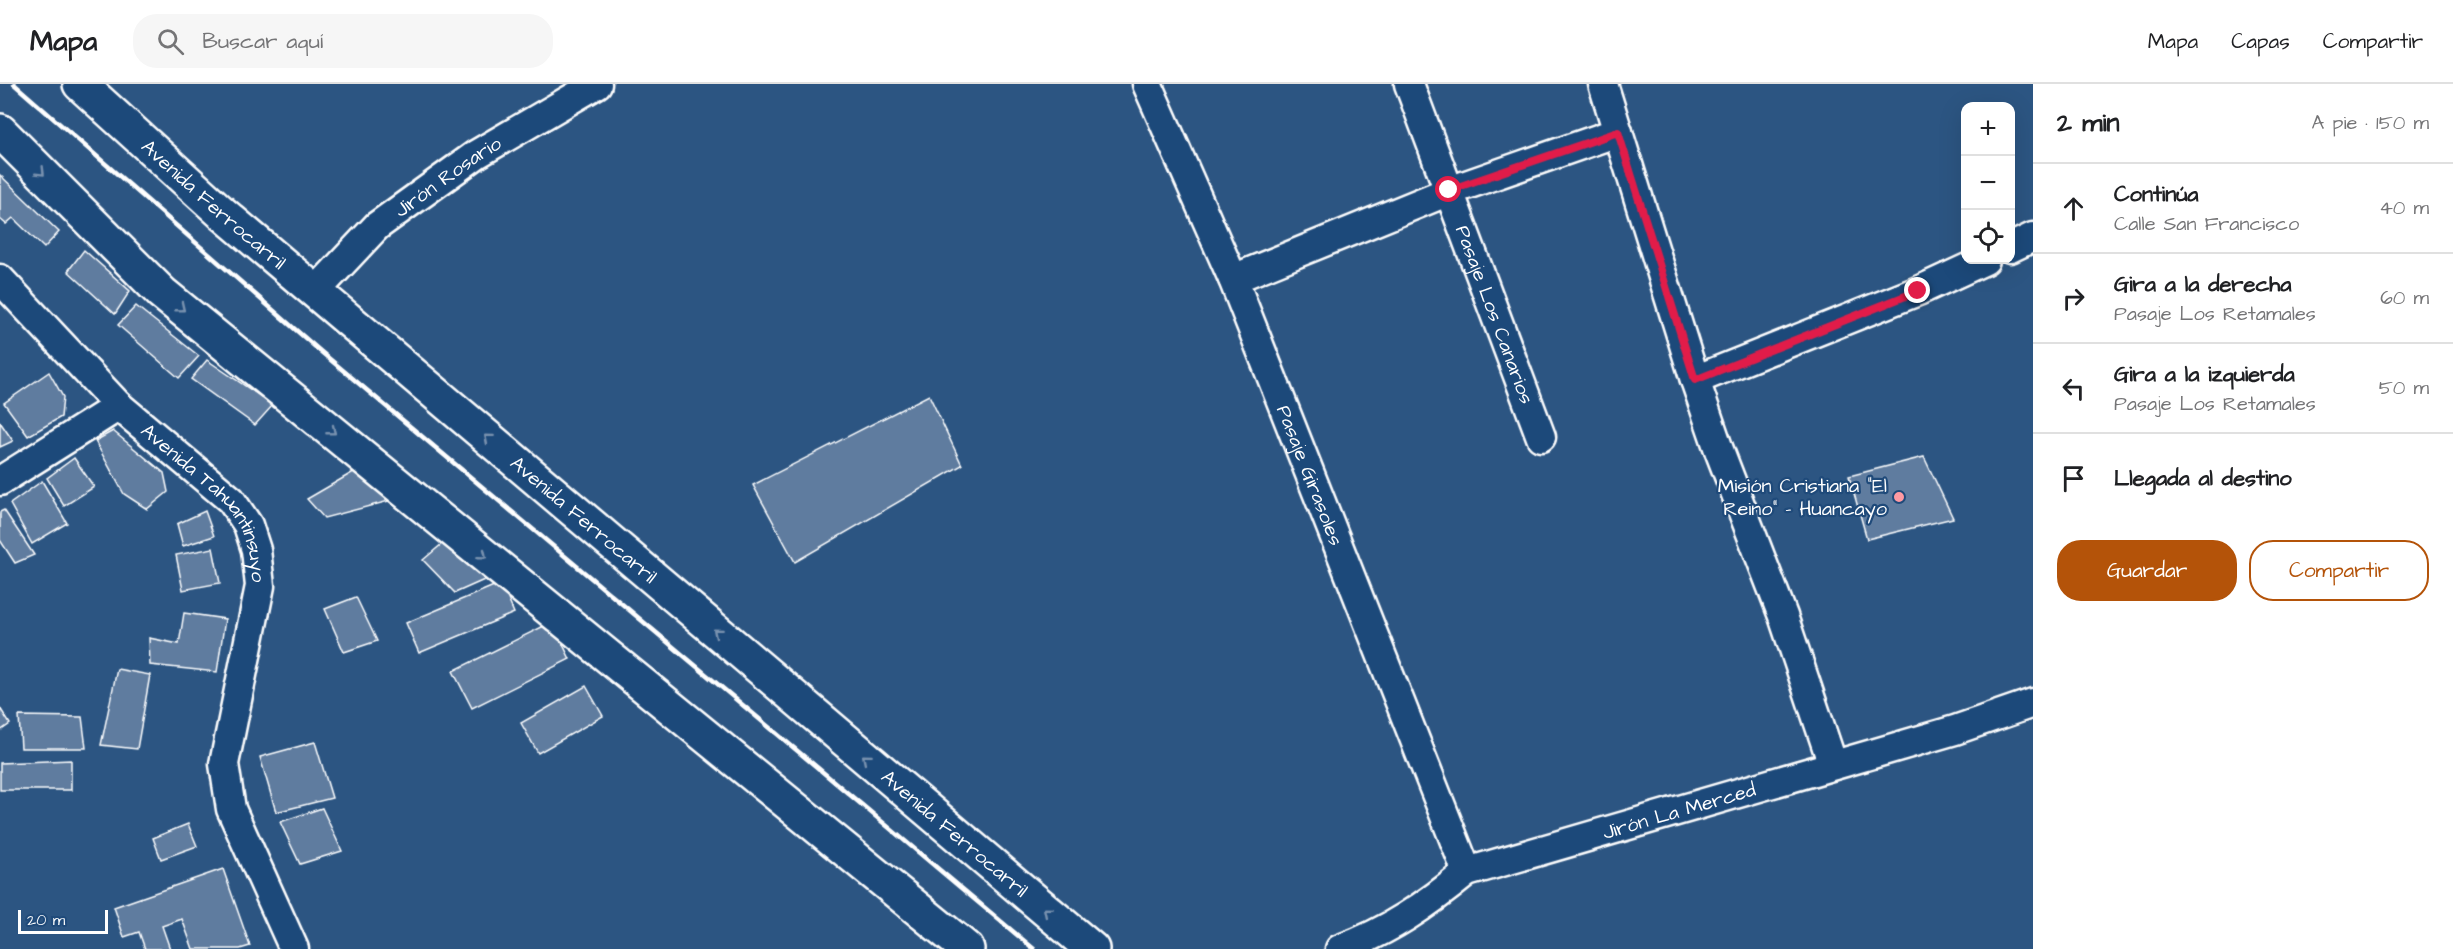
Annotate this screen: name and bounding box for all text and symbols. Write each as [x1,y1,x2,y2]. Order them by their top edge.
search box [133,14,553,68]
text: Mapa [30,22,97,61]
icon: search [154,25,187,58]
text: Buscar aquí [202,26,323,57]
text: Mapa [2148,27,2198,56]
text: Capas [2231,27,2290,56]
text: Compartir [2323,27,2423,56]
map controls [1961,102,2015,264]
button: + [1961,102,2015,156]
text: 2 min [2057,105,2119,141]
text: A pie · 150 m [2311,109,2429,137]
street label: Jirón Rosario [389,130,507,224]
street label: Avenida Ferrocarril [135,133,292,276]
button: − [1961,156,2015,210]
one-way arrow [35,165,45,176]
route start [1435,176,1461,202]
text: Continúa [2114,179,2199,210]
icon: ahead [2057,192,2090,225]
text: 40 m [2379,194,2429,222]
button: locate [1961,210,2015,264]
text: Calle San Francisco [2114,210,2299,238]
street label: Pasaje Los Canarios [1448,221,1540,408]
text: Gira a la derecha [2114,269,2291,300]
route end [1904,277,1930,303]
icon: right [2057,282,2090,315]
text: 60 m [2380,284,2429,312]
text: Pasaje Los Retamales [2114,300,2316,328]
one-way arrow [174,301,185,312]
text: Gira a la izquierda [2114,359,2295,390]
icon: left [2057,372,2090,405]
text: 50 m [2379,374,2429,402]
text: Pasaje Los Retamales [2114,390,2316,418]
street label: Pasaje Girasoles [1269,401,1350,550]
street label: Avenida Tahuantinsuyo [135,417,272,584]
one-way arrow [325,424,336,435]
one-way arrow [484,435,495,446]
street label: Avenida Ferrocarril [504,450,663,590]
icon: arrive [2057,462,2090,495]
text: Llegada al destino [2114,463,2292,494]
place label: Misión Cristiana "El Reino" - Huancayo [1718,472,1887,524]
marker: Misión Cristiana "El Reino" - Huancayo [1892,490,1906,504]
button: Guardar [2057,540,2237,601]
button: Compartir [2249,540,2429,601]
one-way arrow [476,547,487,558]
one-way arrow [713,628,724,639]
one-way arrow [862,754,873,765]
street label: Avenida Ferrocarril [875,764,1034,904]
street label: Jirón La Merced [1599,776,1759,847]
scale bar [18,907,108,934]
one-way arrow [1043,907,1054,918]
text: 20 m [27,909,65,931]

